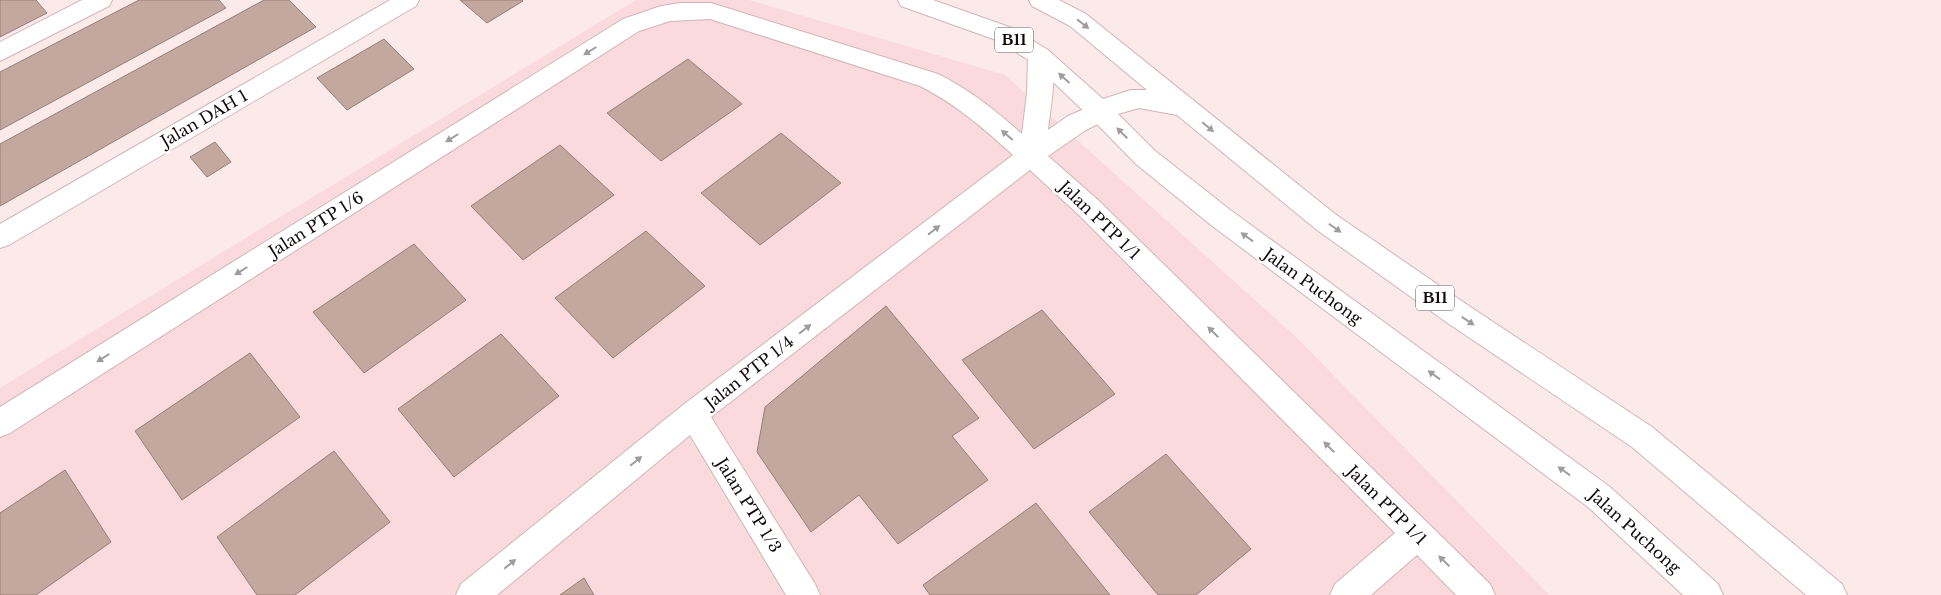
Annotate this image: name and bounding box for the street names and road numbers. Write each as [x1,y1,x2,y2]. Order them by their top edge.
road number: B11 [995,28,1033,52]
street label: Jalan DAH 1 [155,85,251,152]
street label: Jalan PTP 1/1 [1054,175,1145,264]
street label: Jalan PTP 1/6 [263,187,367,262]
street label: Jalan Puchong [1258,242,1366,329]
road number: B11 [1416,286,1454,310]
street label: Jalan PTP 1/4 [699,331,797,414]
street label: Jalan PTP 1/3 [711,452,786,556]
street label: Jalan PTP 1/1 [1341,459,1431,549]
street label: Jalan Puchong [1583,483,1685,578]

